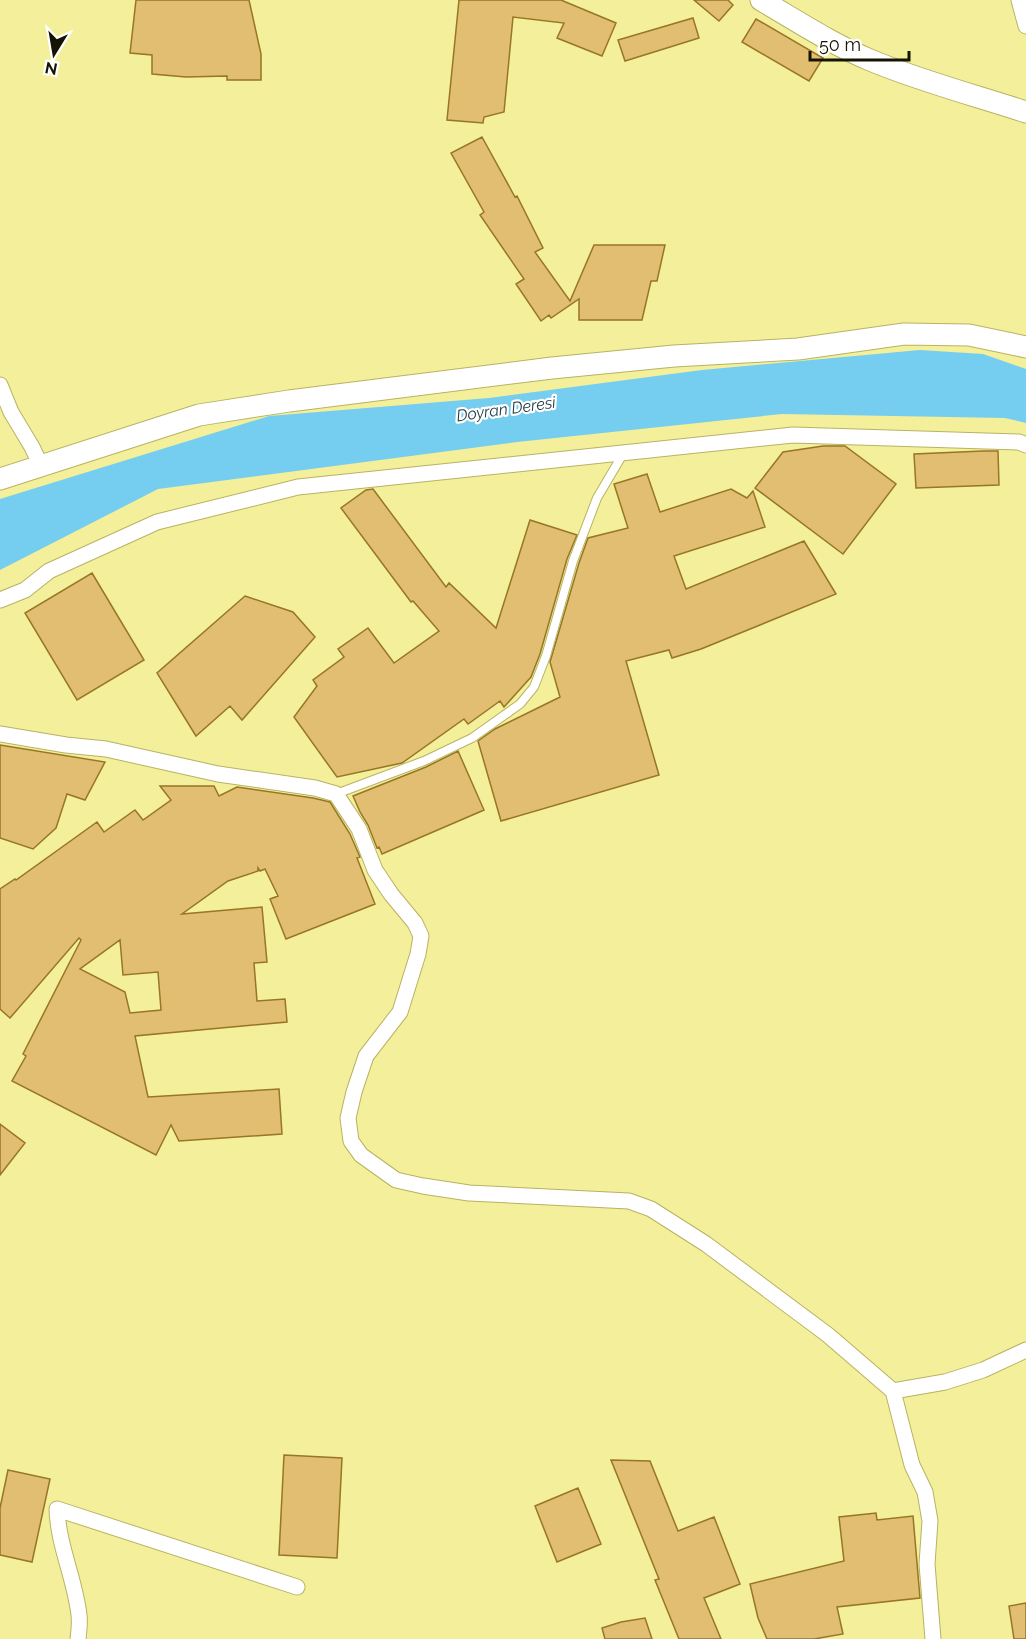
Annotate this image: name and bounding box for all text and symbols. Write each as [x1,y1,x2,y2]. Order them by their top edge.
north arrow [24,24,84,84]
scale bar [810,24,909,62]
text: 50 m [819,34,861,55]
text: N [43,58,59,79]
water label: Doyran Deresi [455,393,557,425]

